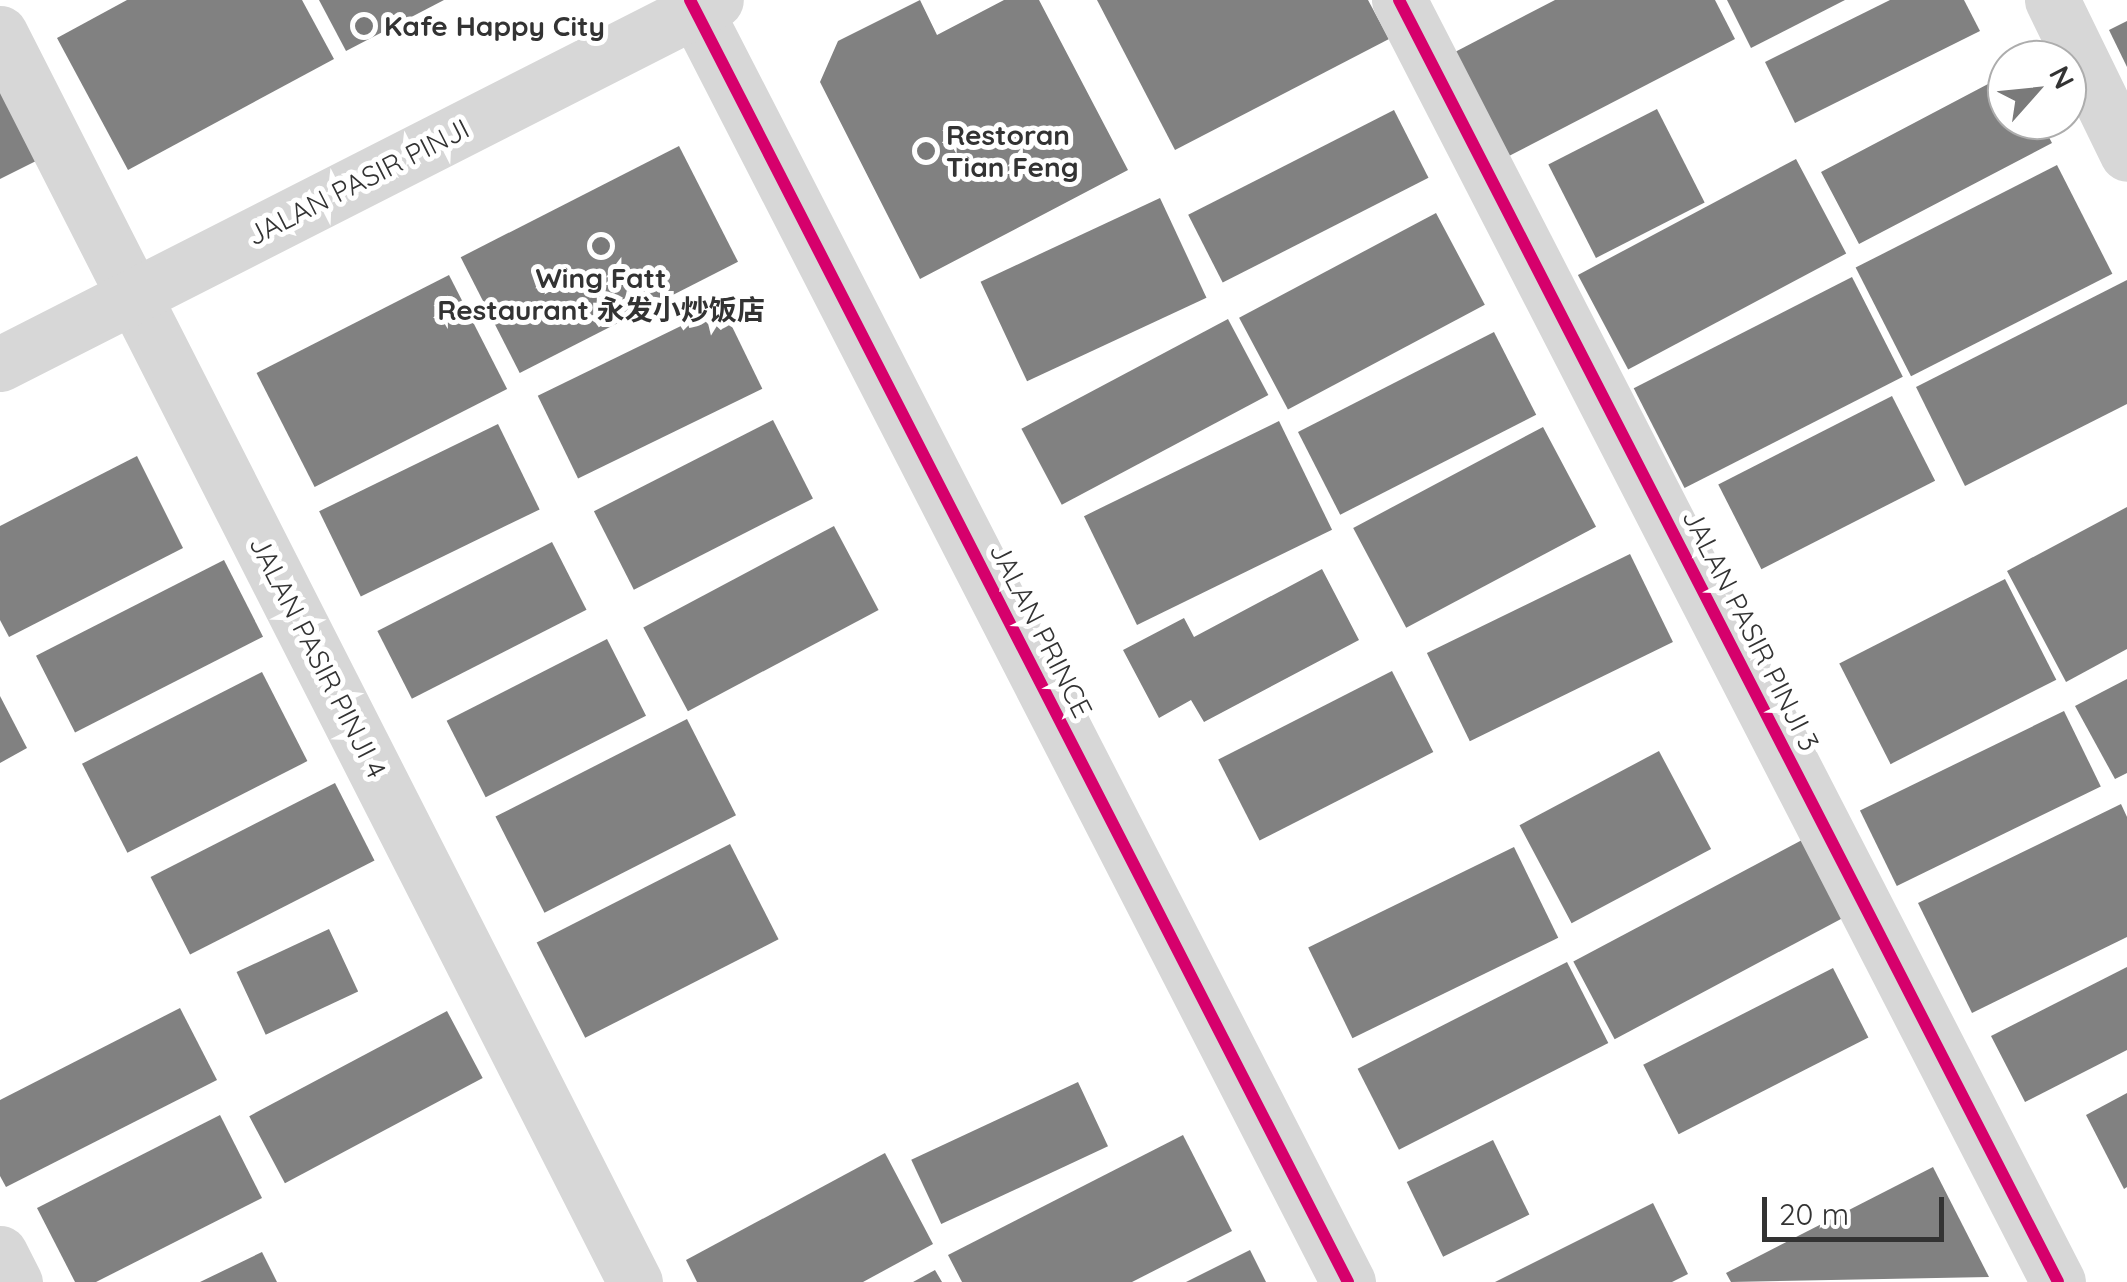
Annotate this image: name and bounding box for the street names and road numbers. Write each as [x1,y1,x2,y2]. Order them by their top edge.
street label: JALAN PASIR PINJI [241,111,475,253]
street label: JALAN PASIR PINJI 3 [1675,503,1827,757]
street label: JALAN PASIR PINJI 4 [242,530,394,784]
street label: JALAN PRINCE [982,537,1100,723]

